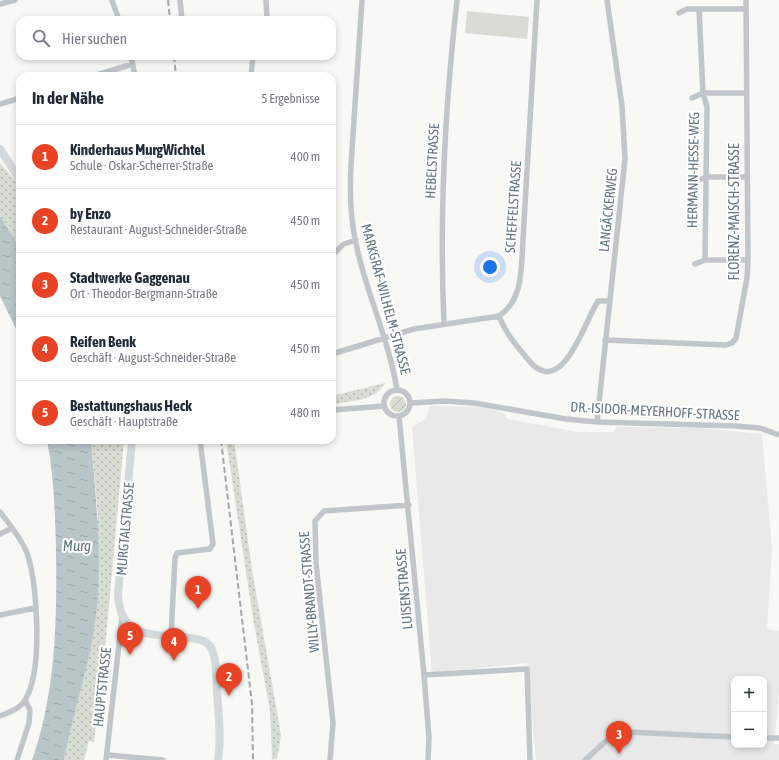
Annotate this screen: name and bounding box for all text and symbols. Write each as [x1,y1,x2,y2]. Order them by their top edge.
search box [16,16,336,60]
icon: search [30,27,52,49]
text: Hier suchen [62,30,127,47]
text: In der Nähe [32,88,104,108]
text: 5 Ergebnisse [261,91,320,106]
street label: HERMANN-HESSE-WEG [684,112,702,228]
street label: HEBELSTRASSE [422,123,442,199]
text: Kinderhaus MurgWichtel [70,141,205,158]
street label: FLORENZ-MAISCH-STRASSE [726,143,742,281]
text: 1 [42,149,48,164]
text: 400 m [291,149,320,164]
text: Schule · Oskar-Scherrer-Straße [70,158,213,173]
street label: SCHEFFELSTRASSE [502,160,524,254]
street label: LANGÄCKERWEG [596,167,620,253]
text: by Enzo [70,205,111,222]
text: 2 [42,213,48,228]
text: 450 m [291,213,320,228]
text: Restaurant · August-Schneider-Straße [70,222,247,237]
street label: MARKGRAF-WILHELM-STRASSE [358,222,414,376]
your location [480,257,500,277]
text: Stadtwerke Gaggenau [70,269,190,286]
text: 3 [42,277,48,292]
text: 450 m [291,277,320,292]
text: Ort · Theodor-Bergmann-Straße [70,286,218,301]
text: Reifen Benk [70,333,136,350]
text: 4 [42,341,48,356]
text: 450 m [291,341,320,356]
text: Geschäft · August-Schneider-Straße [70,350,236,365]
text: Bestattungshaus Heck [70,397,192,414]
street label: DR.-ISIDOR-MEYERHOFF-STRASSE [570,399,740,423]
text: 5 [42,405,48,420]
text: 480 m [291,405,320,420]
text: Geschäft · Hauptstraße [70,414,178,429]
street label: MURGTALSTRASSE [113,482,137,576]
street label: WILLY-BRANDT-STRASSE [296,531,322,653]
water label: Murg [63,537,91,554]
street label: LUISENSTRASSE [392,548,415,630]
pin: 1 [185,576,211,609]
pin: 5 [117,622,143,655]
pin: 4 [161,628,187,661]
street label: HAUPTSTRASSE [90,646,114,728]
pin: 2 [216,663,242,696]
map controls [731,676,767,748]
button: + [731,676,767,712]
button: − [731,712,767,748]
pin: 3 [606,721,632,754]

